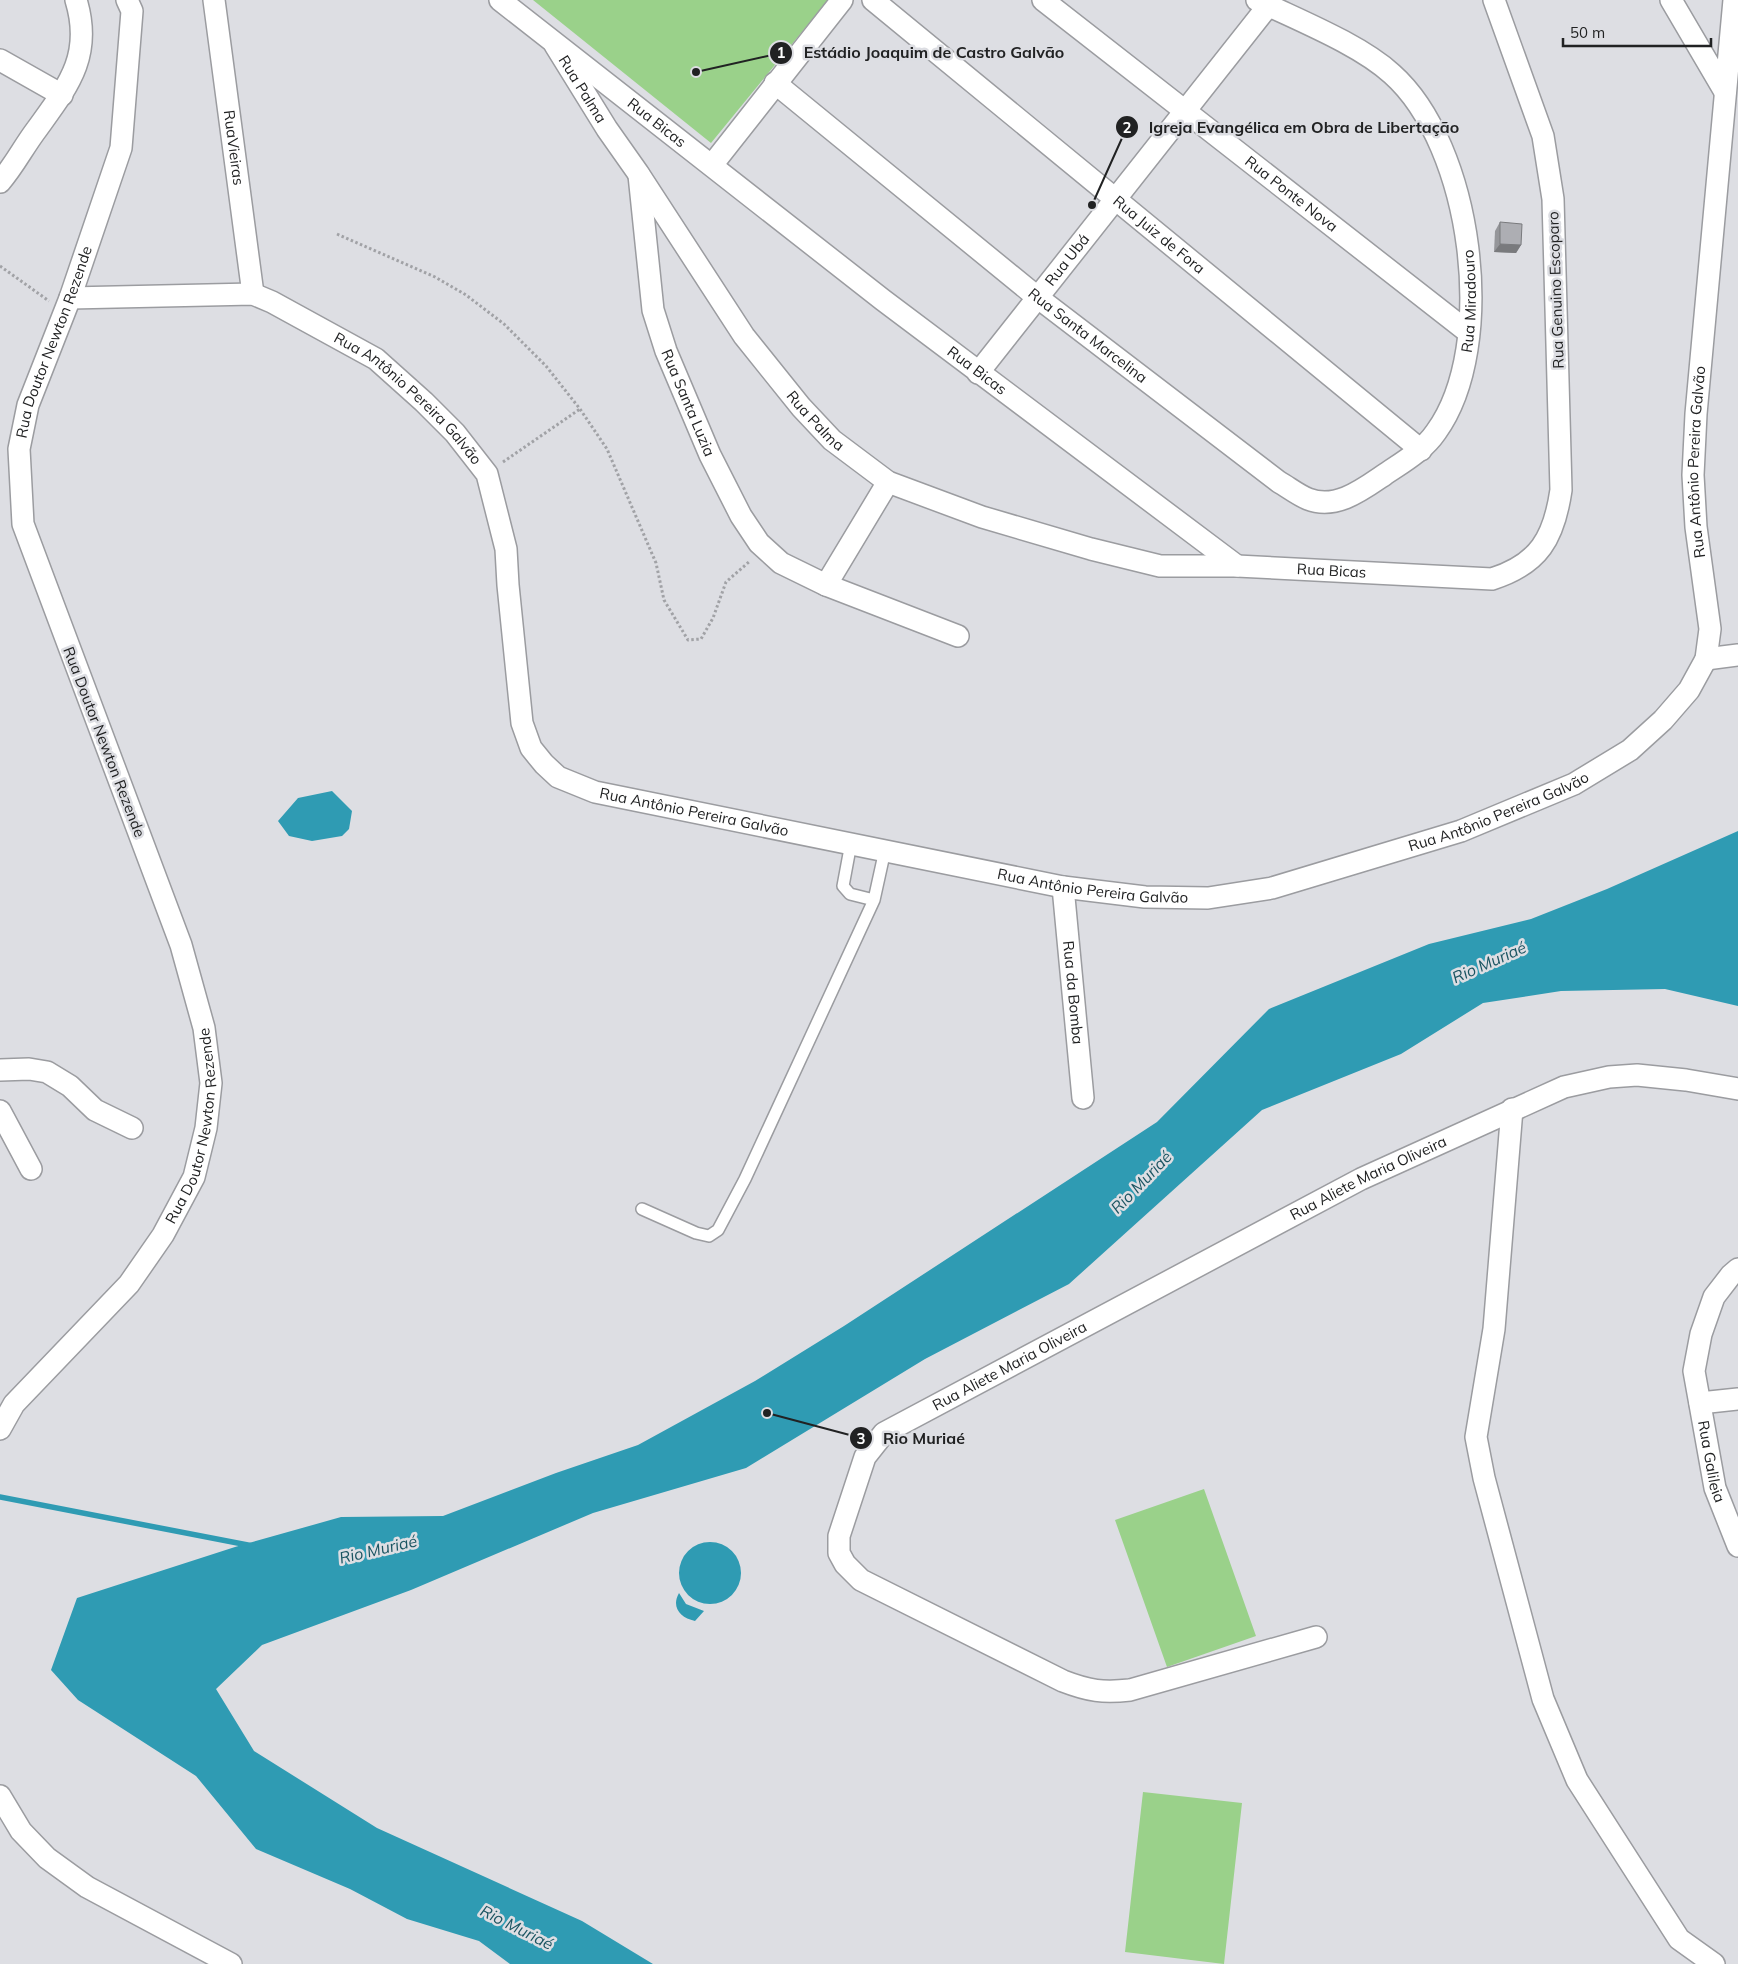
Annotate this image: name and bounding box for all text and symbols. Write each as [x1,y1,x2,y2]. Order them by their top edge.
scale bar [1563,15,1710,47]
text: 50 m [1570,23,1605,42]
callout: Estádio Joaquim de Castro Galvão [769,37,1075,68]
text: Estádio Joaquim de Castro Galvão [804,42,1064,62]
text: 1 [776,43,786,62]
street label: Rua Palma [555,52,611,126]
street label: Rua Bicas [624,93,690,151]
street label: RuaVieiras [220,109,248,186]
callout: Igreja Evangélica em Obra de Libertação [1114,112,1470,143]
text: Igreja Evangélica em Obra de Libertação [1149,117,1459,137]
text: 2 [1122,118,1132,137]
street label: Rua Ponte Nova [1241,151,1342,236]
street label: Rua Juiz de Fora [1110,191,1209,278]
street label: Rua Genuino Escoparo [1543,211,1568,369]
street label: Rua Ubá [1041,230,1093,290]
street label: Rua Doutor Newton Rezende [11,244,96,440]
street label: Rua Miradouro [1457,249,1480,354]
street label: Rua Santa Marcelina [1024,284,1151,387]
street label: Rua Antônio Pereira Galvão [331,328,486,468]
street label: Rua Bicas [944,342,1011,399]
street label: Rua Santa Luzia [657,346,719,459]
street label: Rua Antônio Pereira Galvão [1683,365,1709,559]
street label: Rua Palma [783,387,848,455]
street label: Rua Bicas [1296,559,1367,582]
street label: Rua Doutor Newton Rezende [59,644,150,840]
street label: Rua Antônio Pereira Galvão [1406,767,1592,855]
street label: Rua Antônio Pereira Galvão [598,783,790,840]
street label: Rua Antônio Pereira Galvão [996,864,1188,907]
water label: Rio Muriaé [1449,937,1529,987]
street label: Rua da Bomba [1059,940,1088,1045]
street label: Rua Doutor Newton Rezende [161,1027,221,1227]
street label: Rua Aliete Maria Oliveira [1286,1131,1449,1224]
water label: Rio Muriaé [1106,1146,1176,1217]
street label: Rua Aliete Maria Oliveira [929,1317,1090,1414]
street label: Rua Galileia [1694,1419,1730,1505]
callout: Rio Muriaé [848,1423,975,1454]
text: Rio Muriaé [883,1428,965,1448]
text: 3 [856,1429,866,1448]
water label: Rio Muriaé [337,1530,419,1568]
water label: Rio Muriaé [477,1900,557,1954]

